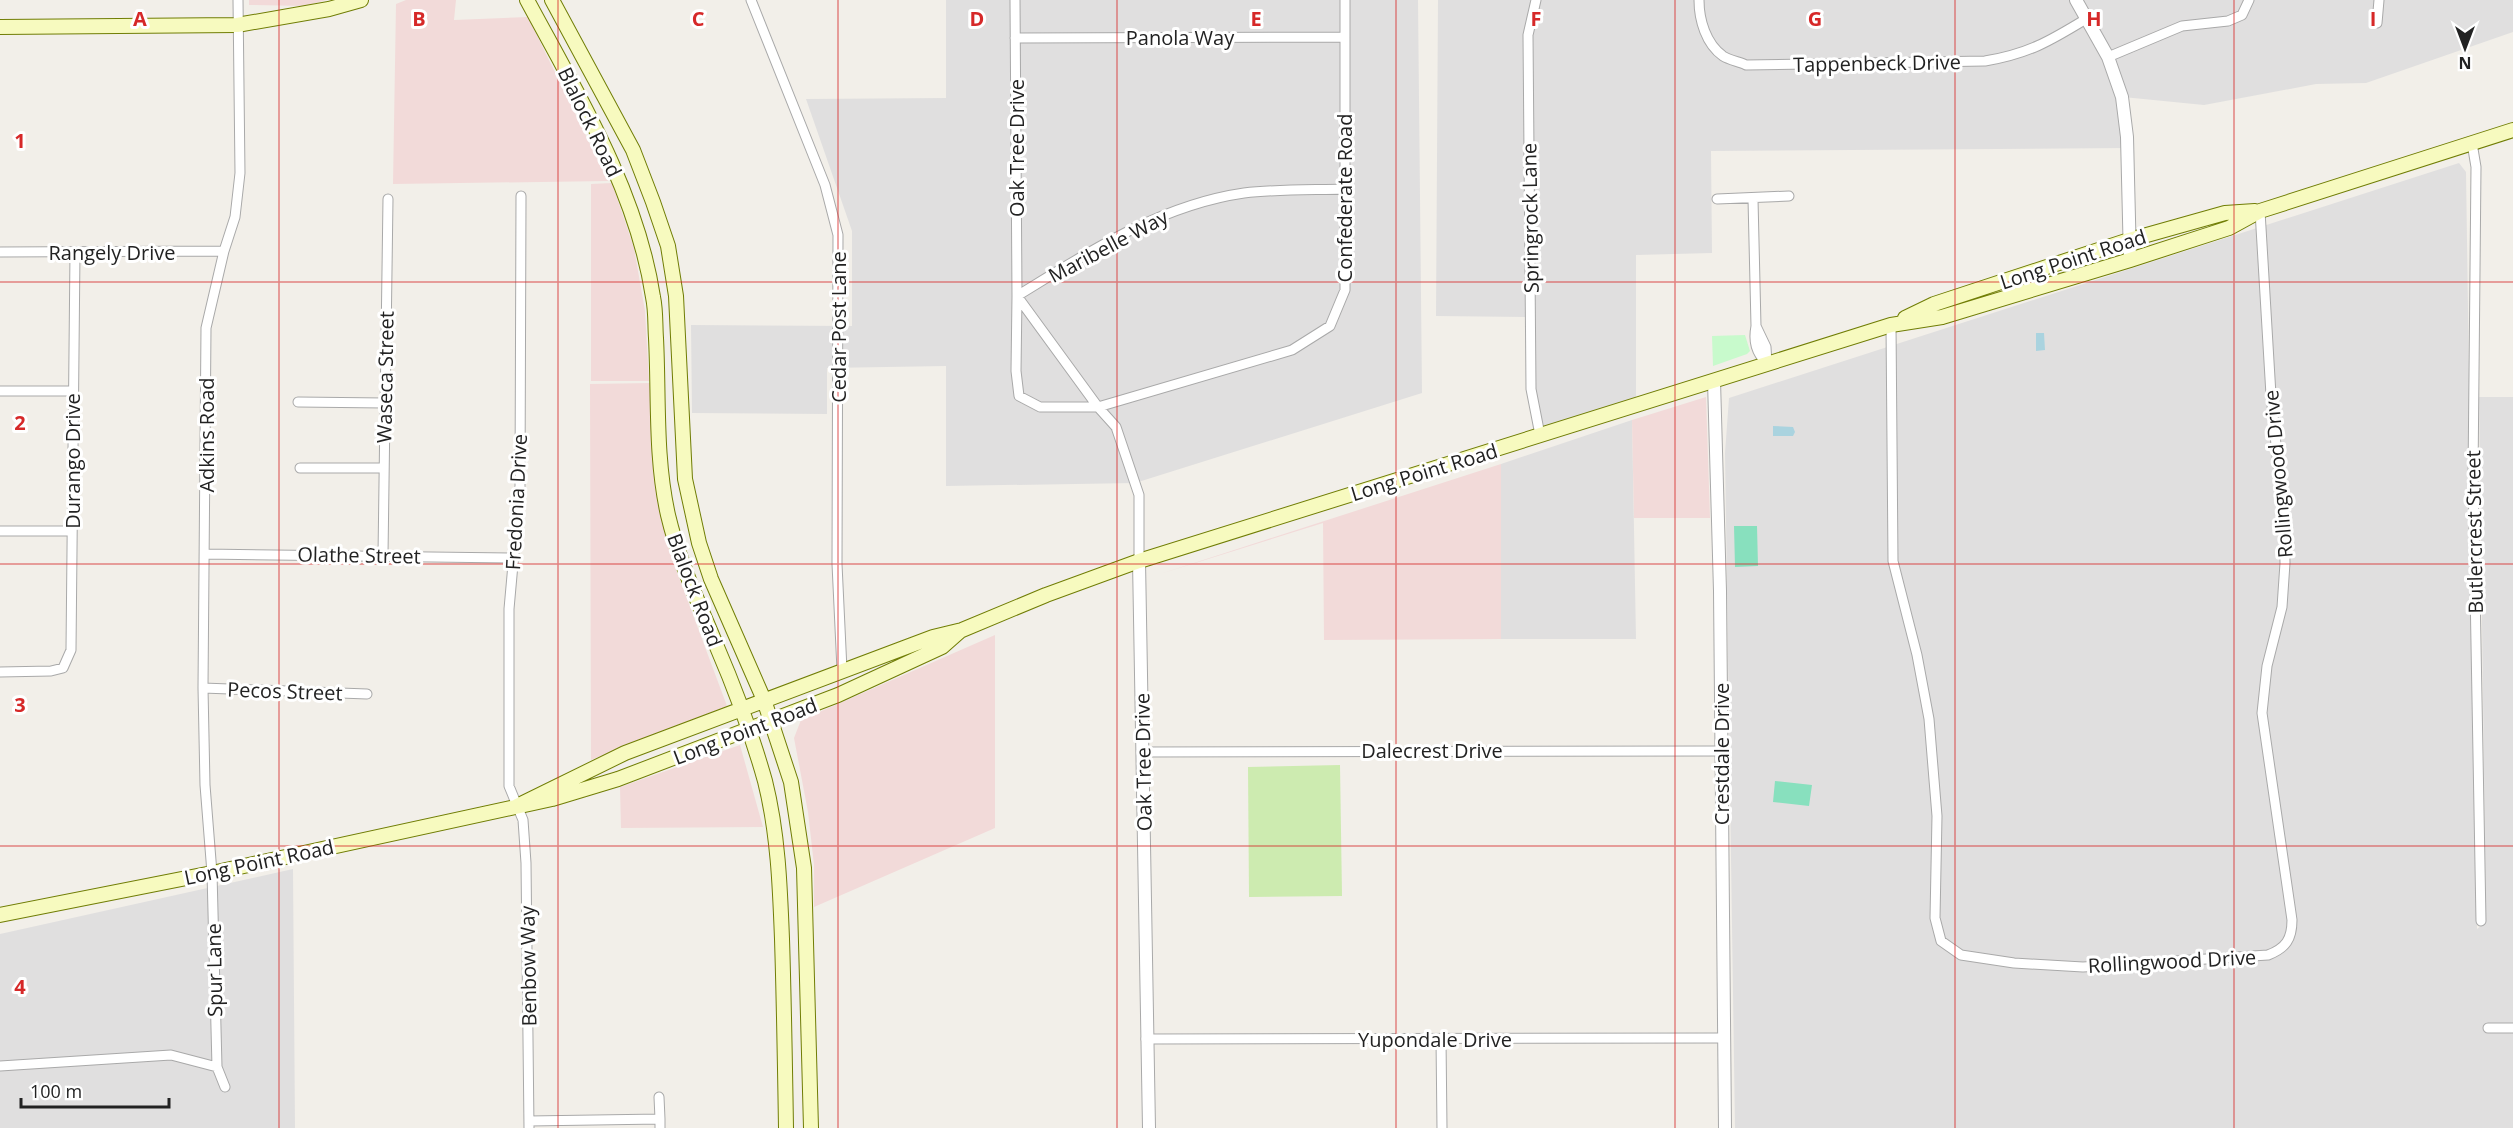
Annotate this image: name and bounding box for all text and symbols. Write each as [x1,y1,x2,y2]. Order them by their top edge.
text: A [133,5,147,32]
text: B [412,5,426,32]
text: C [692,5,705,32]
text: D [970,5,984,32]
text: E [1250,5,1262,32]
text: F [1531,5,1541,32]
text: G [1808,5,1822,32]
text: H [2086,5,2102,32]
text: I [2370,5,2376,32]
north arrow [2435,18,2495,78]
street label: Panola Way [1126,24,1235,51]
street label: Tappenbeck Drive [1793,48,1961,78]
text: N [2458,52,2472,74]
street label: Blalock Road [552,63,628,181]
street label: Oak Tree Drive [1003,79,1030,217]
street label: Confederate Road [1331,114,1358,282]
text: 1 [14,127,26,154]
street label: Springrock Lane [1515,143,1545,293]
street label: Maribelle Way [1043,203,1173,289]
street label: Long Point Road [1996,223,2150,295]
street label: Rangely Drive [48,239,176,266]
street label: Cedar Post Lane [825,251,852,403]
street label: Waseca Street [370,311,400,443]
street label: Adkins Road [193,377,220,493]
street label: Rollingwood Drive [2257,389,2299,559]
street label: Durango Drive [59,393,86,529]
text: 2 [14,409,26,436]
street label: Fredonia Drive [499,433,533,571]
street label: Long Point Road [1347,437,1501,507]
street label: Butlercrest Street [2459,450,2489,614]
street label: Blalock Road [661,530,729,650]
street label: Olathe Street [297,540,421,570]
street label: Pecos Street [227,675,343,707]
street label: Crestdale Drive [1708,683,1735,825]
text: 3 [14,691,26,718]
street label: Long Point Road [669,691,821,771]
street label: Oak Tree Drive [1128,693,1158,831]
street label: Dalecrest Drive [1361,737,1503,764]
street label: Long Point Road [182,833,336,891]
street label: Benbow Way [513,904,543,1027]
street label: Spur Lane [200,923,228,1017]
street label: Rollingwood Drive [2087,943,2257,979]
text: 4 [14,973,26,1000]
street label: Yupondale Drive [1358,1026,1512,1053]
scale bar [21,1071,170,1109]
text: 100 m [30,1079,82,1103]

